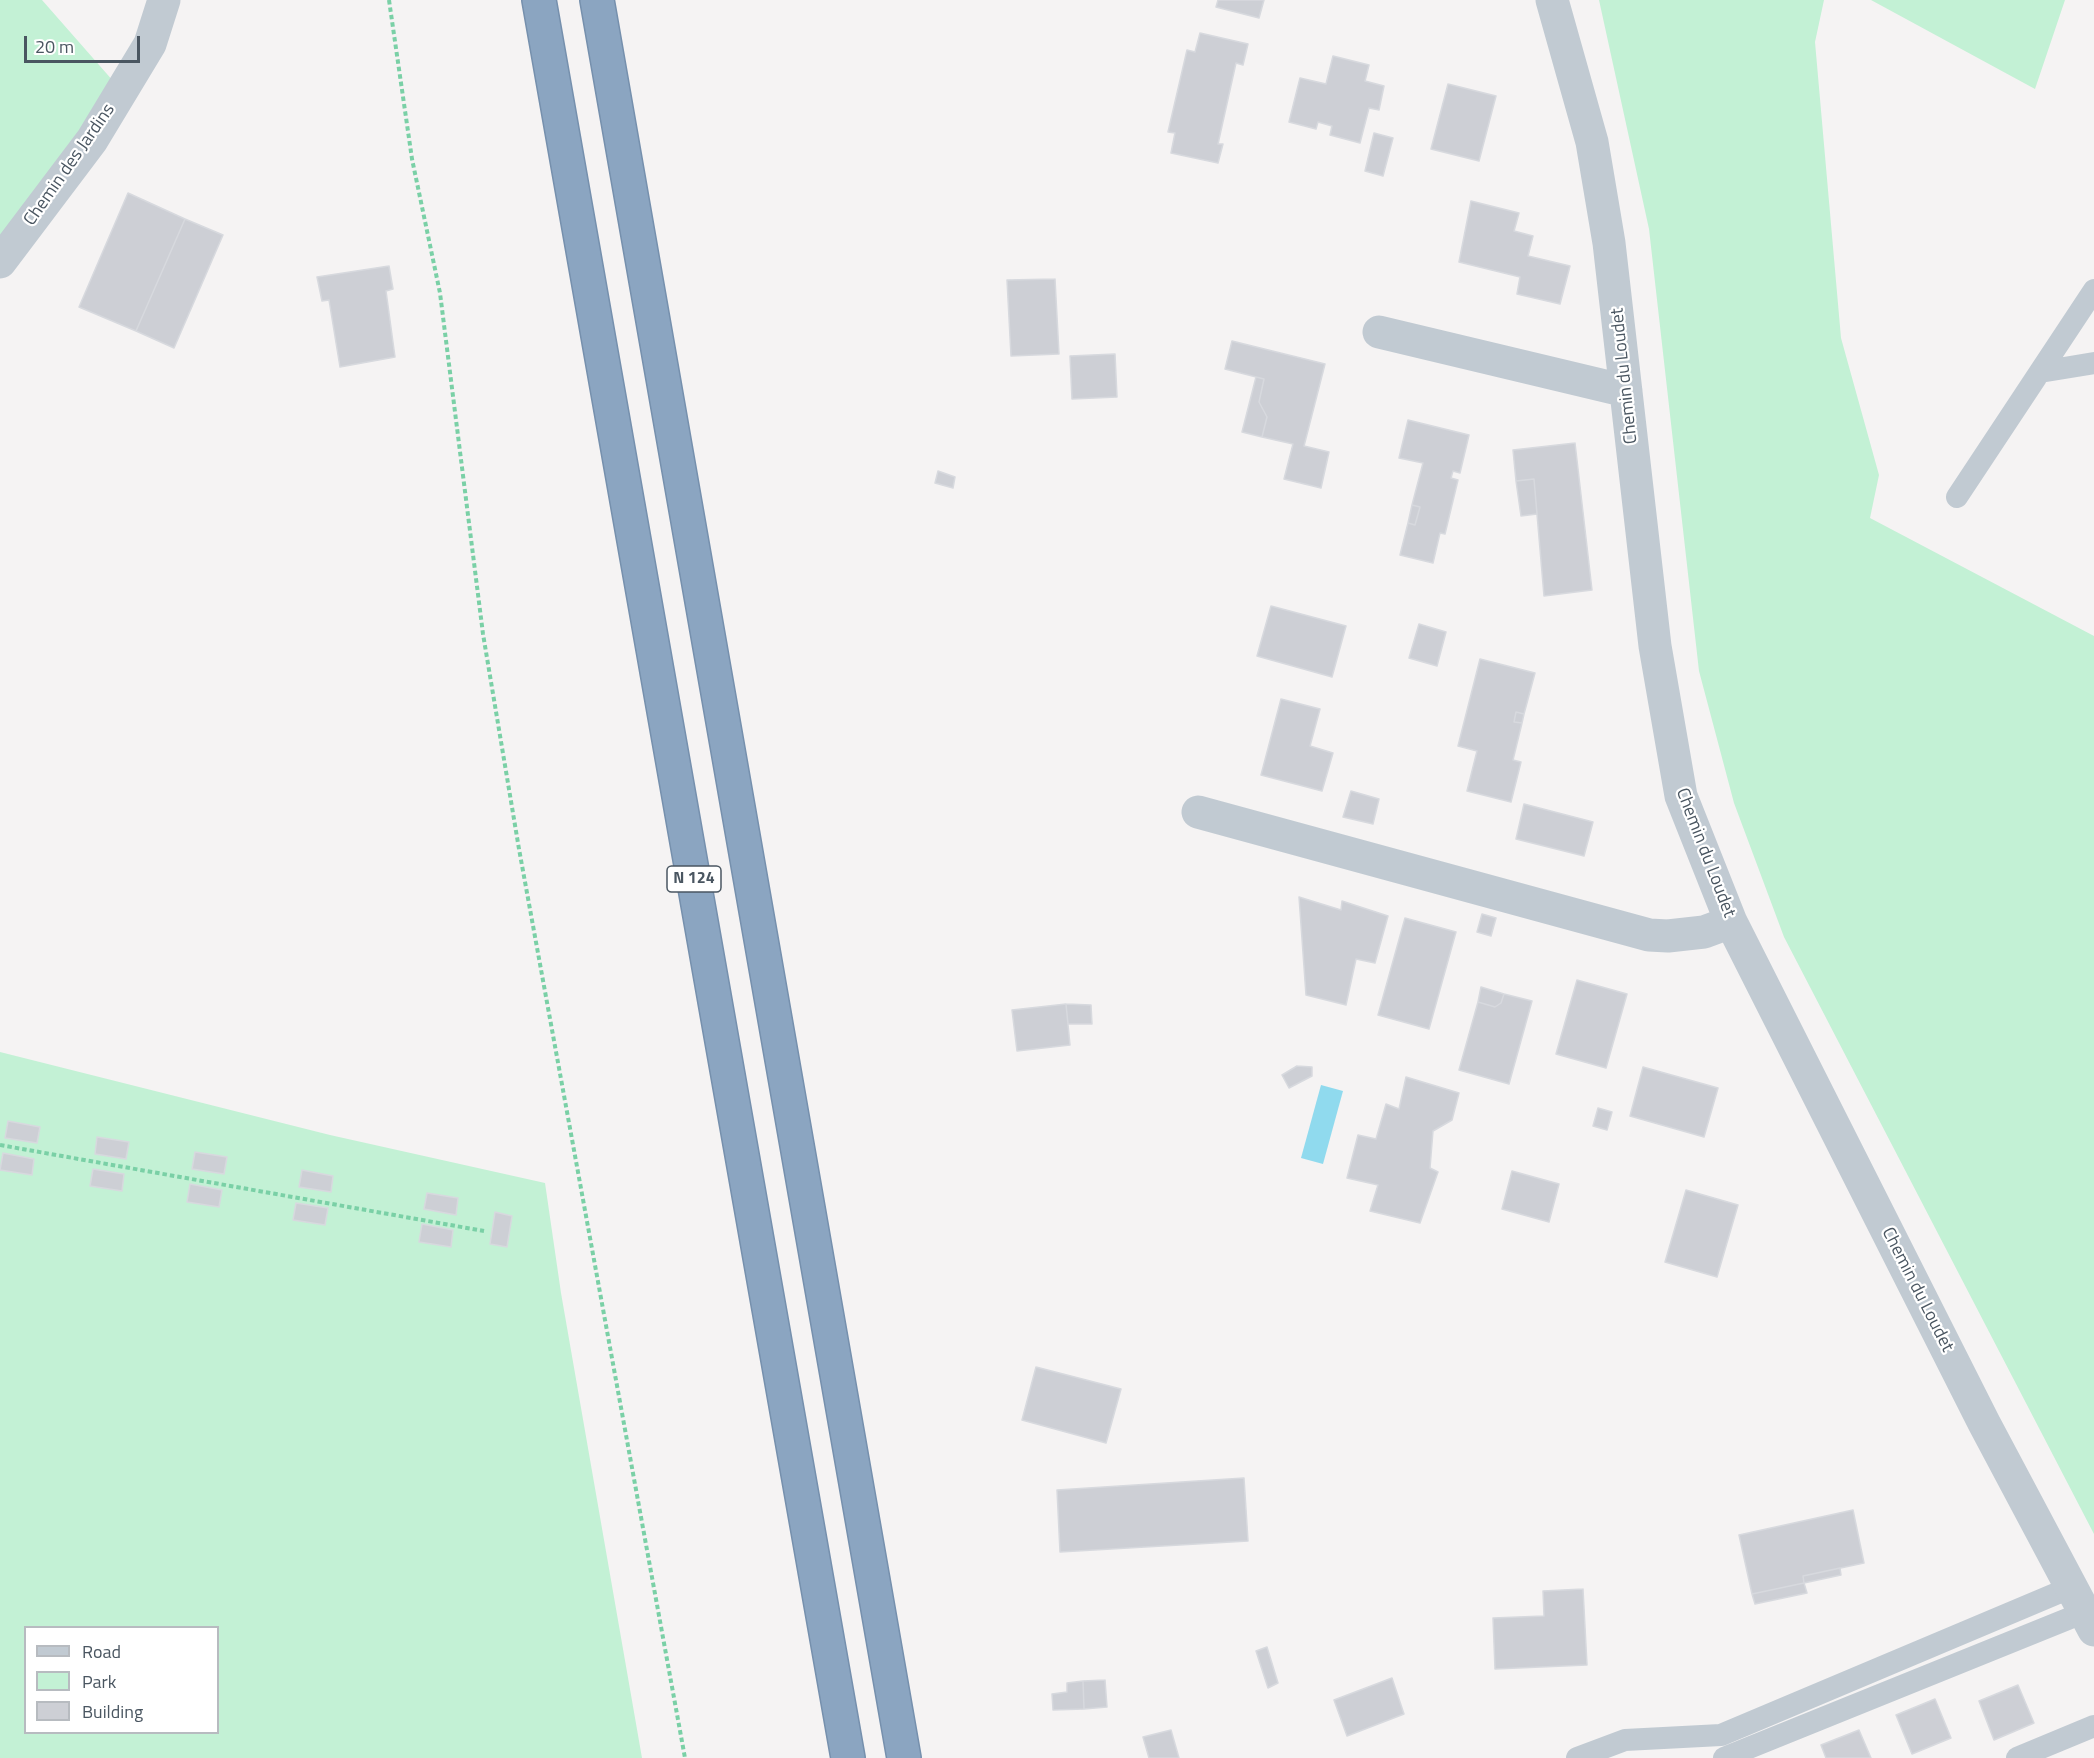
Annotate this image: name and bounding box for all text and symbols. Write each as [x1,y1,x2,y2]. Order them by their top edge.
scale bar [27,24,142,62]
text: 20 m [35,33,74,60]
street label: Chemin des Jardins [20,100,120,230]
street label: Chemin du Loudet [1607,307,1643,445]
street label: Chemin du Loudet [1670,785,1740,921]
road number: N 124 [667,866,721,892]
street label: Chemin du Loudet [1876,1224,1958,1356]
legend [24,1626,219,1734]
text: Road [82,1638,121,1665]
text: Park [82,1668,116,1695]
text: Building [82,1698,143,1725]

